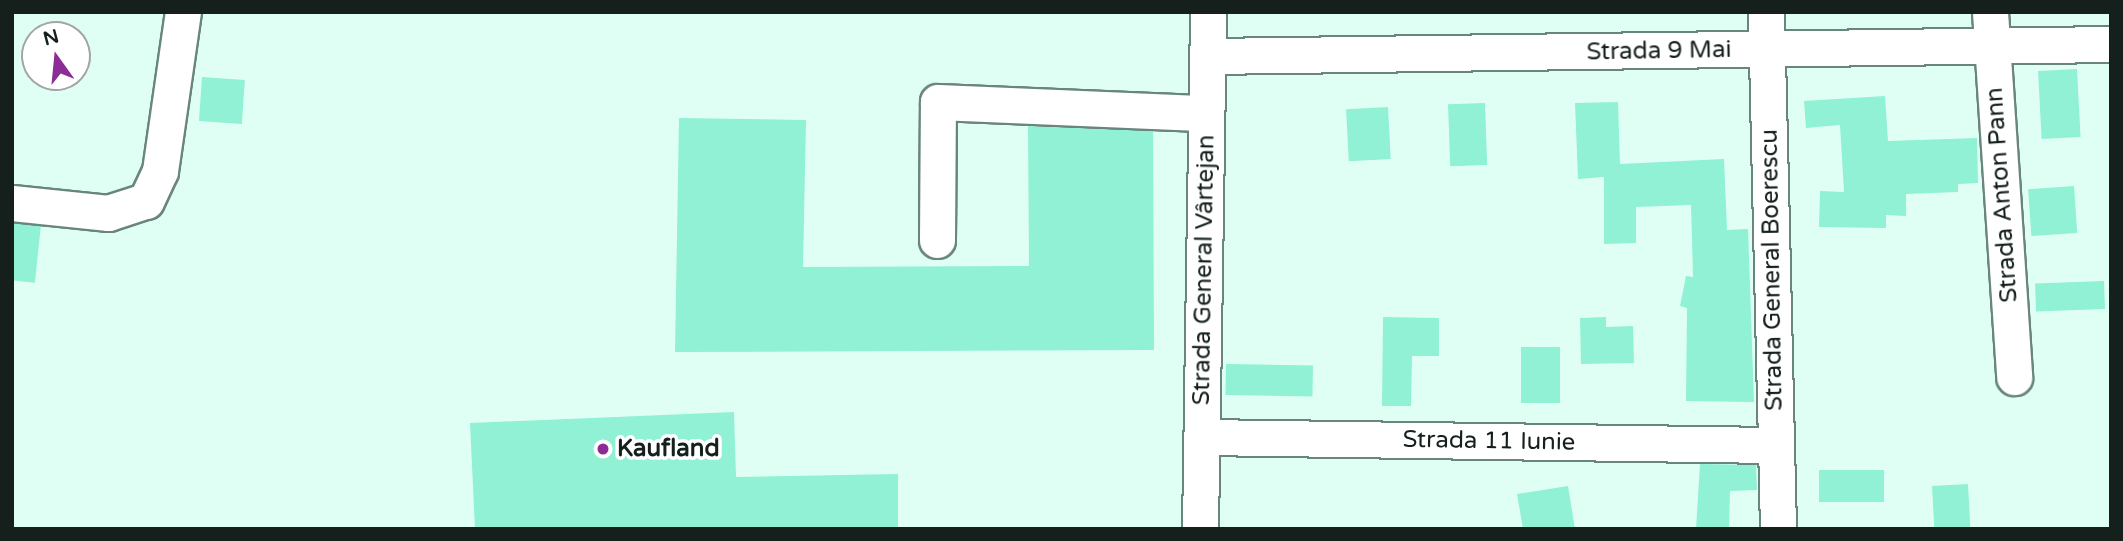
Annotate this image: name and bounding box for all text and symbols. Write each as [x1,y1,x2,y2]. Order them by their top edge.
north arrow [21,21,91,91]
text: N [41,25,61,50]
street label: Strada 9 Mai [1586,35,1732,67]
street label: Strada Anton Pann [1980,86,2024,304]
street label: Strada General Boerescu [1755,129,1789,411]
street label: Strada General Vârtejan [1187,134,1221,406]
street label: Strada 11 Iunie [1402,425,1576,457]
place label: Kaufland [617,435,720,463]
marker: Kaufland [595,441,611,457]

